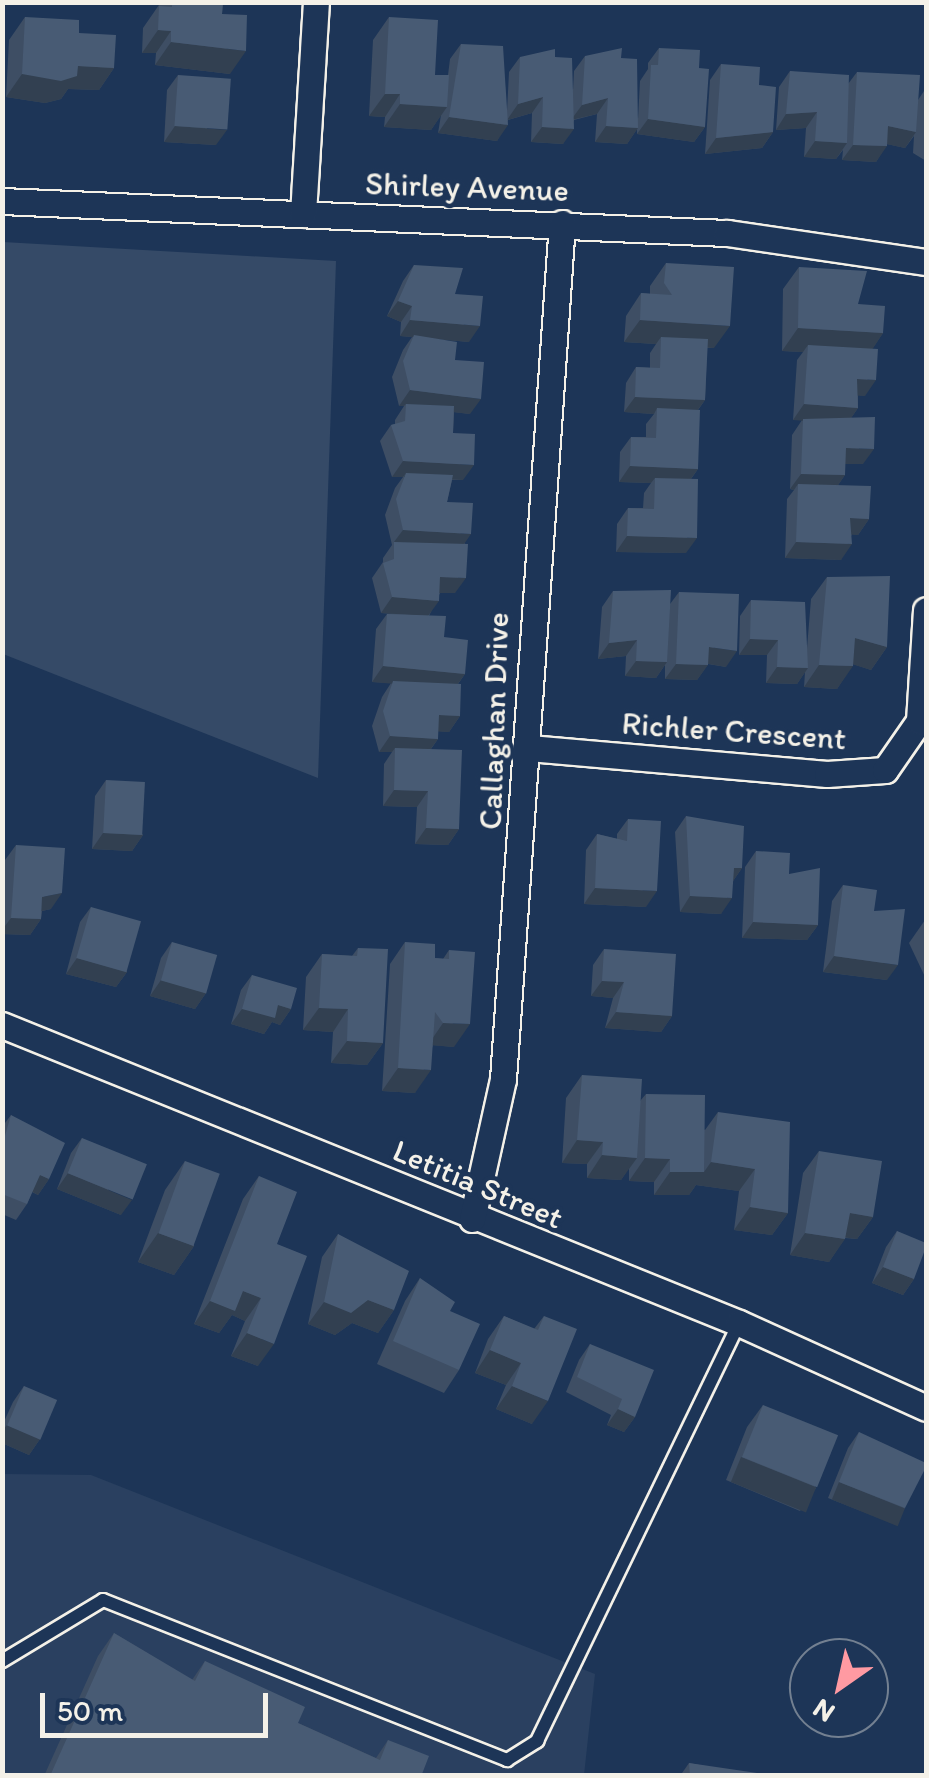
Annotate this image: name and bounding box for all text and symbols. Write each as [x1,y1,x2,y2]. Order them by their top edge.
street label: Shirley Avenue [365,164,569,210]
street label: Callaghan Drive [471,612,517,830]
street label: Richler Crescent [620,704,848,758]
street label: Letitia Street [388,1131,568,1237]
north arrow [789,1638,889,1738]
scale bar [45,1673,272,1735]
text: 50 m [57,1692,123,1729]
text: N [806,1692,841,1731]

